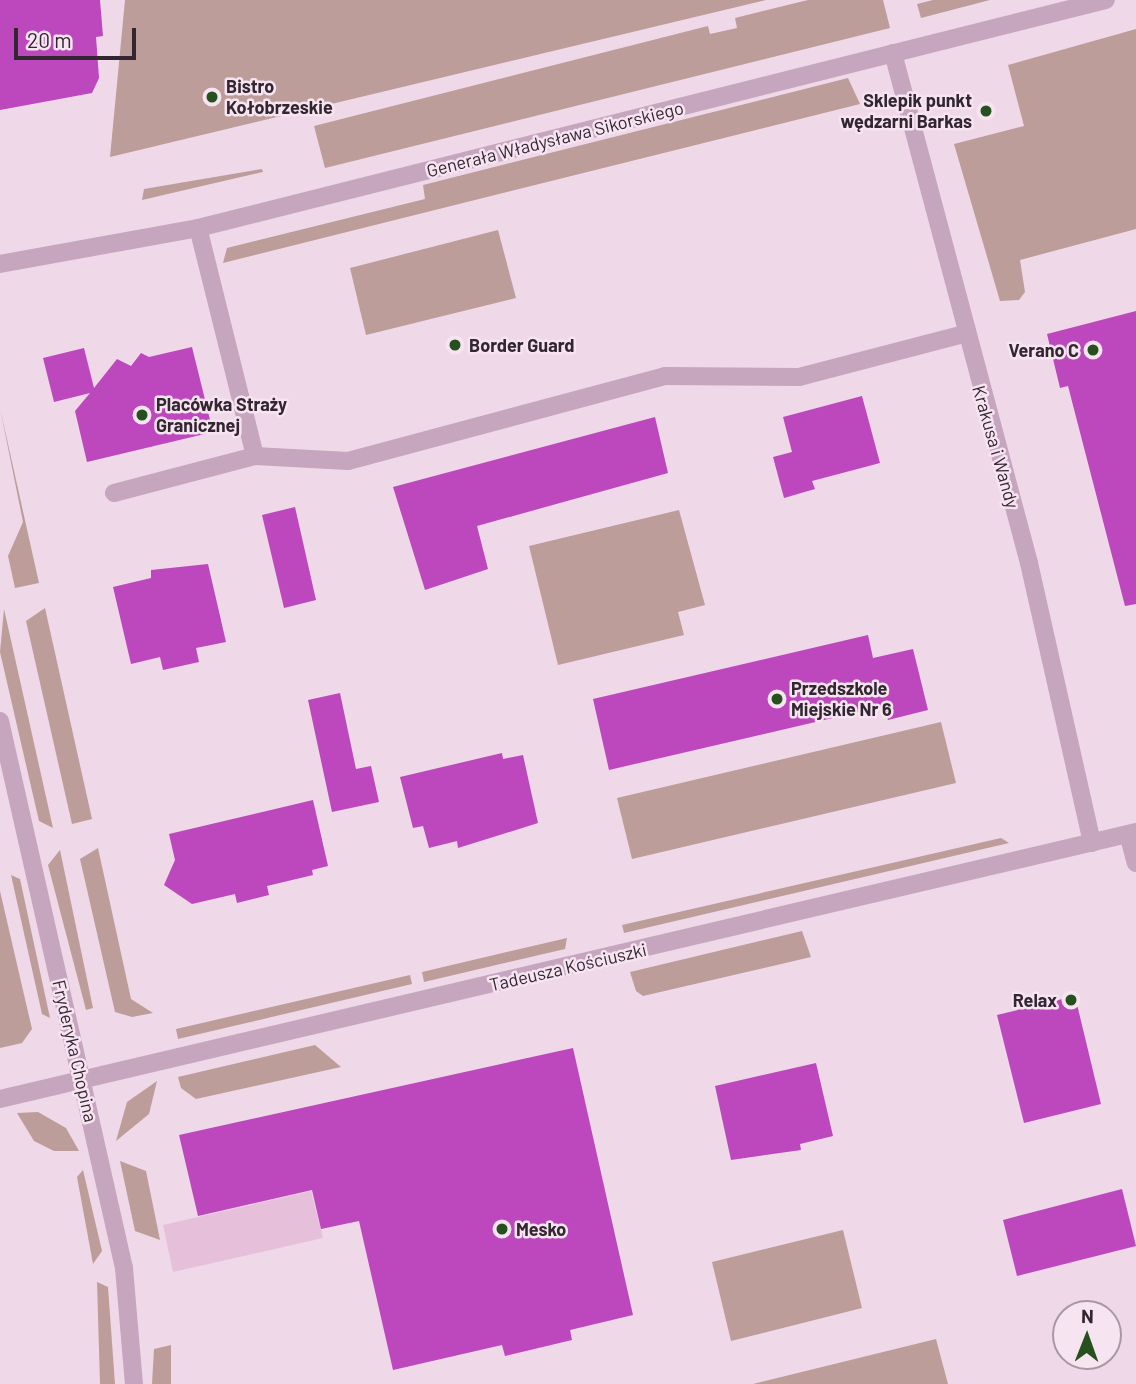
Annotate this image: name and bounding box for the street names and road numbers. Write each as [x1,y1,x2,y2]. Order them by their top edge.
street label: Generała Władysława Sikorskiego [424,97,686,181]
street label: Krakusa i Wandy [968,383,1024,511]
street label: Tadeusza Kościuszki [487,938,649,996]
street label: Fryderyka Chopina [48,978,102,1124]

